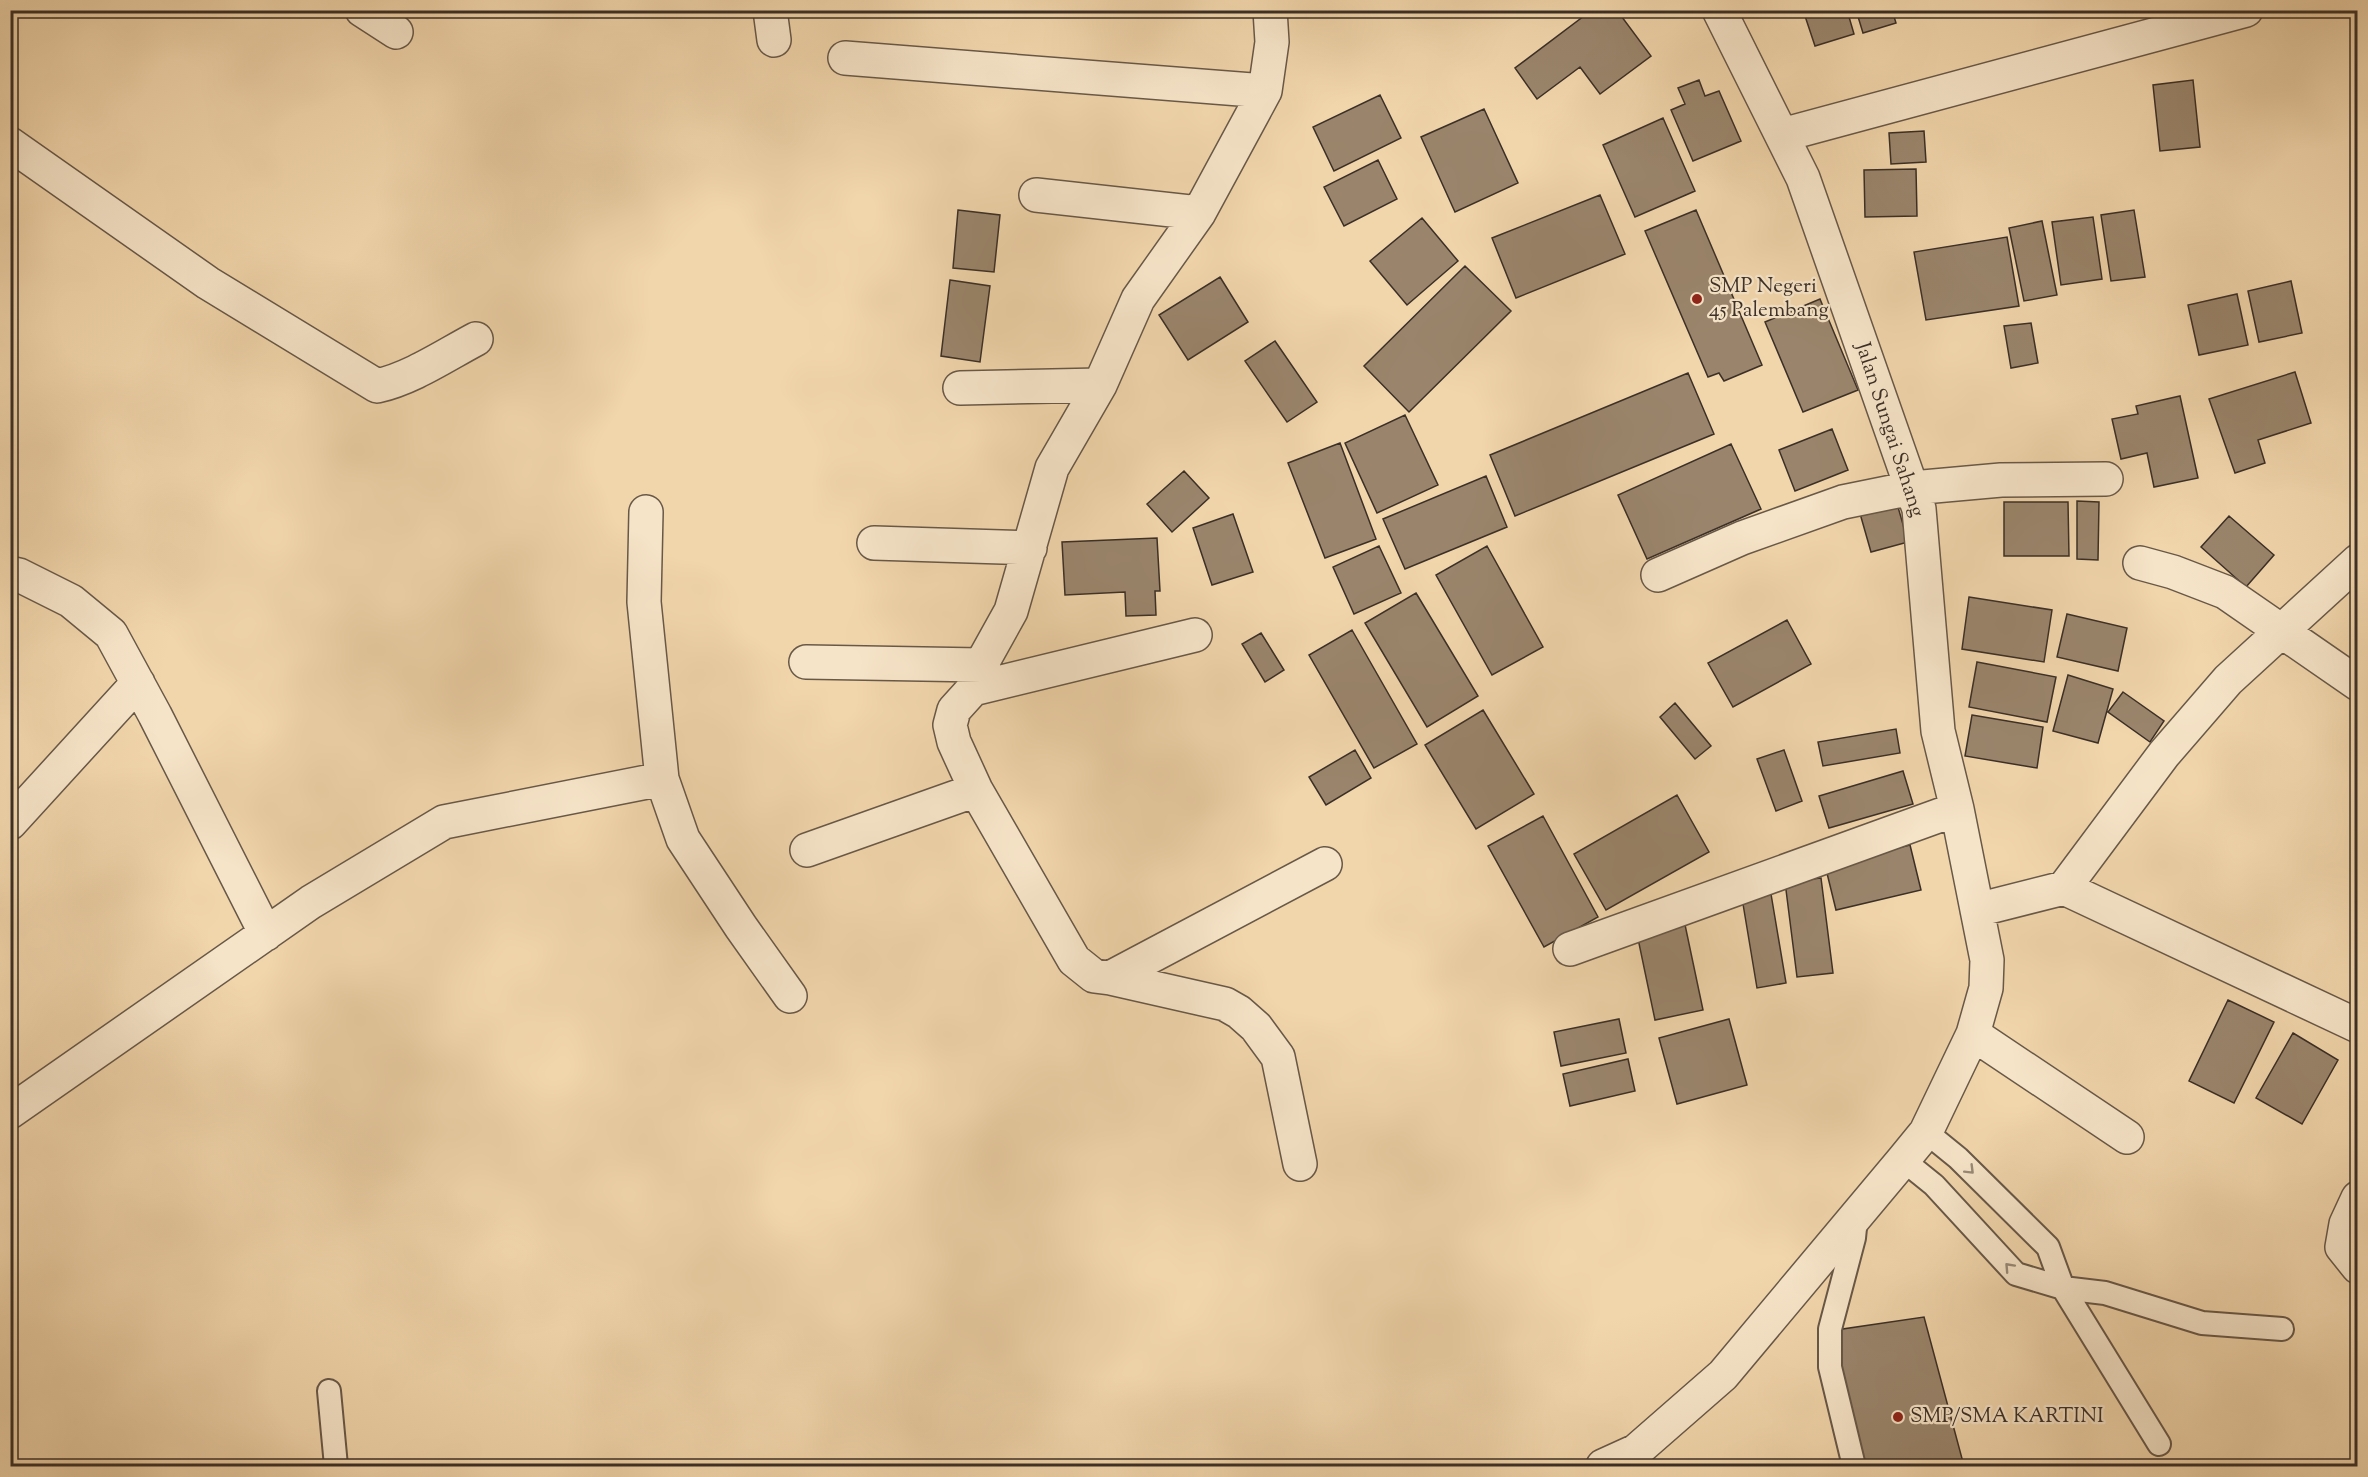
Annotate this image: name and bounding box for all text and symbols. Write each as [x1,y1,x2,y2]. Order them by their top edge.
place label: SMP Negeri 45 Palembang [1709,272,1829,326]
marker: SMP Negeri 45 Palembang [1690,292,1704,306]
street label: Jalan Sungai Sahang [1846,338,1931,521]
one-way arrow [1963,1162,1974,1173]
one-way arrow [2006,1263,2017,1274]
place label: SMP/SMA KARTINI [1910,1402,2104,1432]
marker: SMP/SMA KARTINI [1891,1410,1905,1424]

